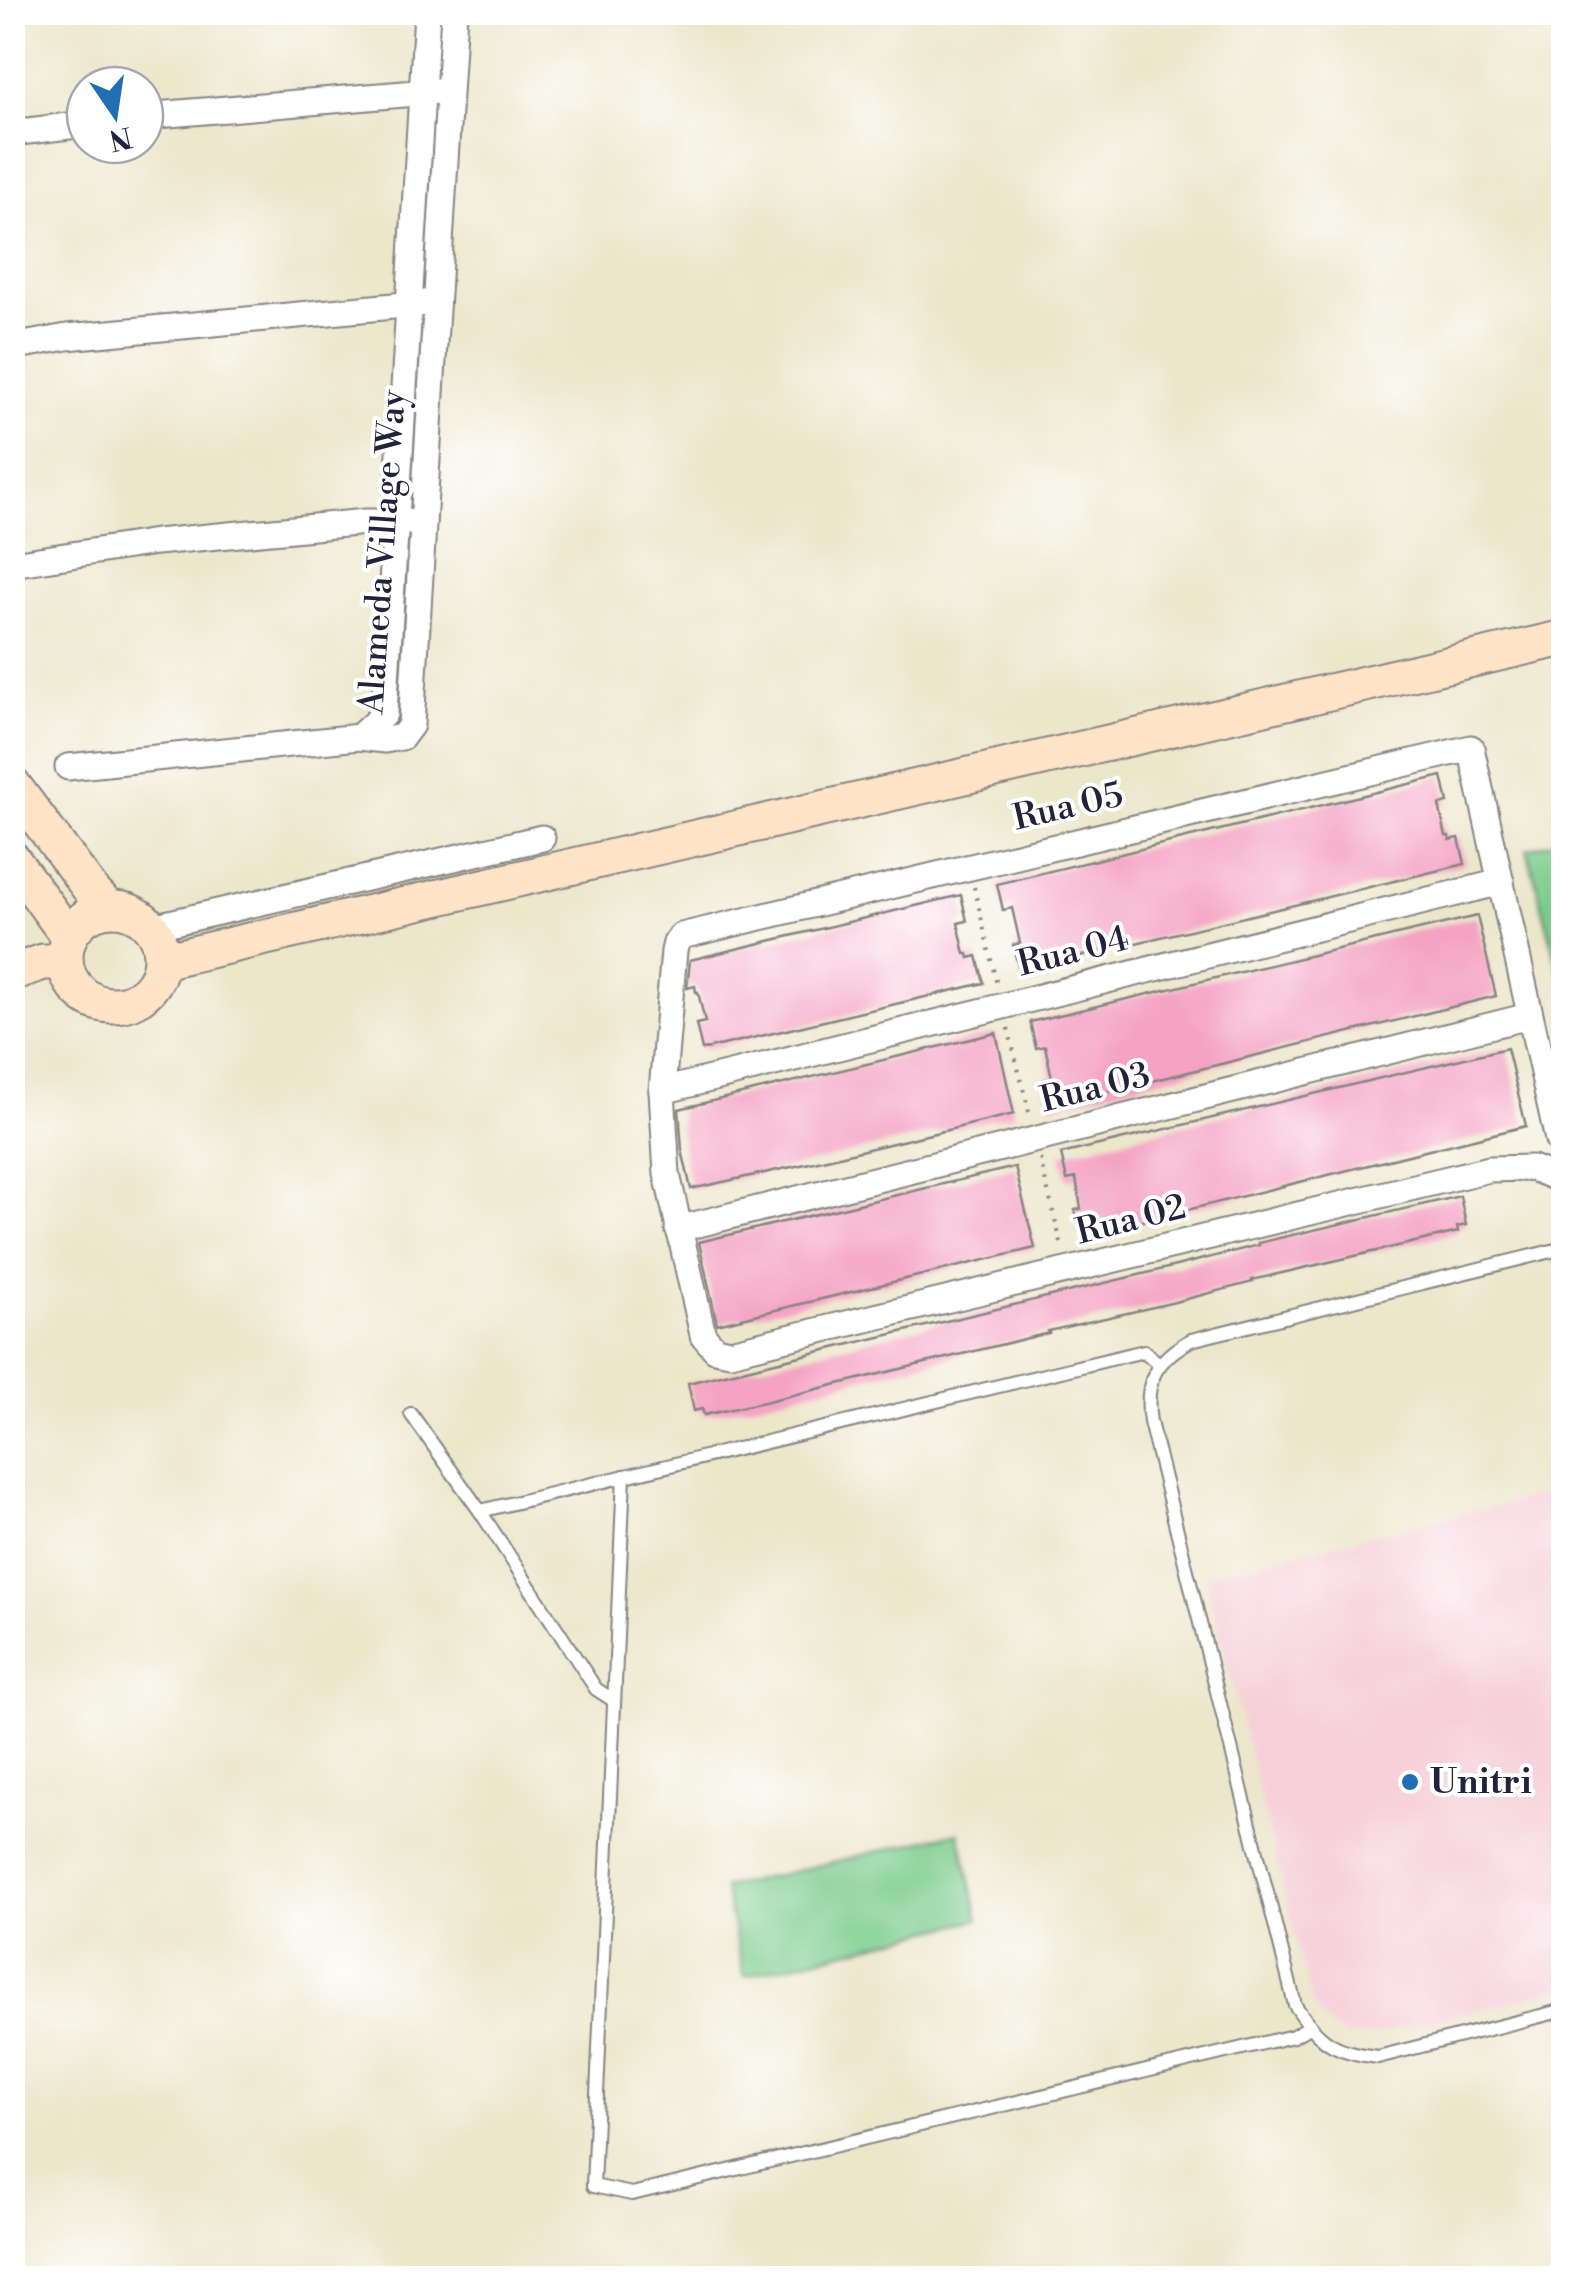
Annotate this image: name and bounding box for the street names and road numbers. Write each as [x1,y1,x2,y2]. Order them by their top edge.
street label: Alameda Village Way [350,388,416,716]
street label: Rua 05 [1009,774,1127,840]
street label: Rua 04 [1013,917,1133,987]
street label: Rua 03 [1036,1054,1154,1122]
street label: Rua 02 [1072,1186,1190,1254]

